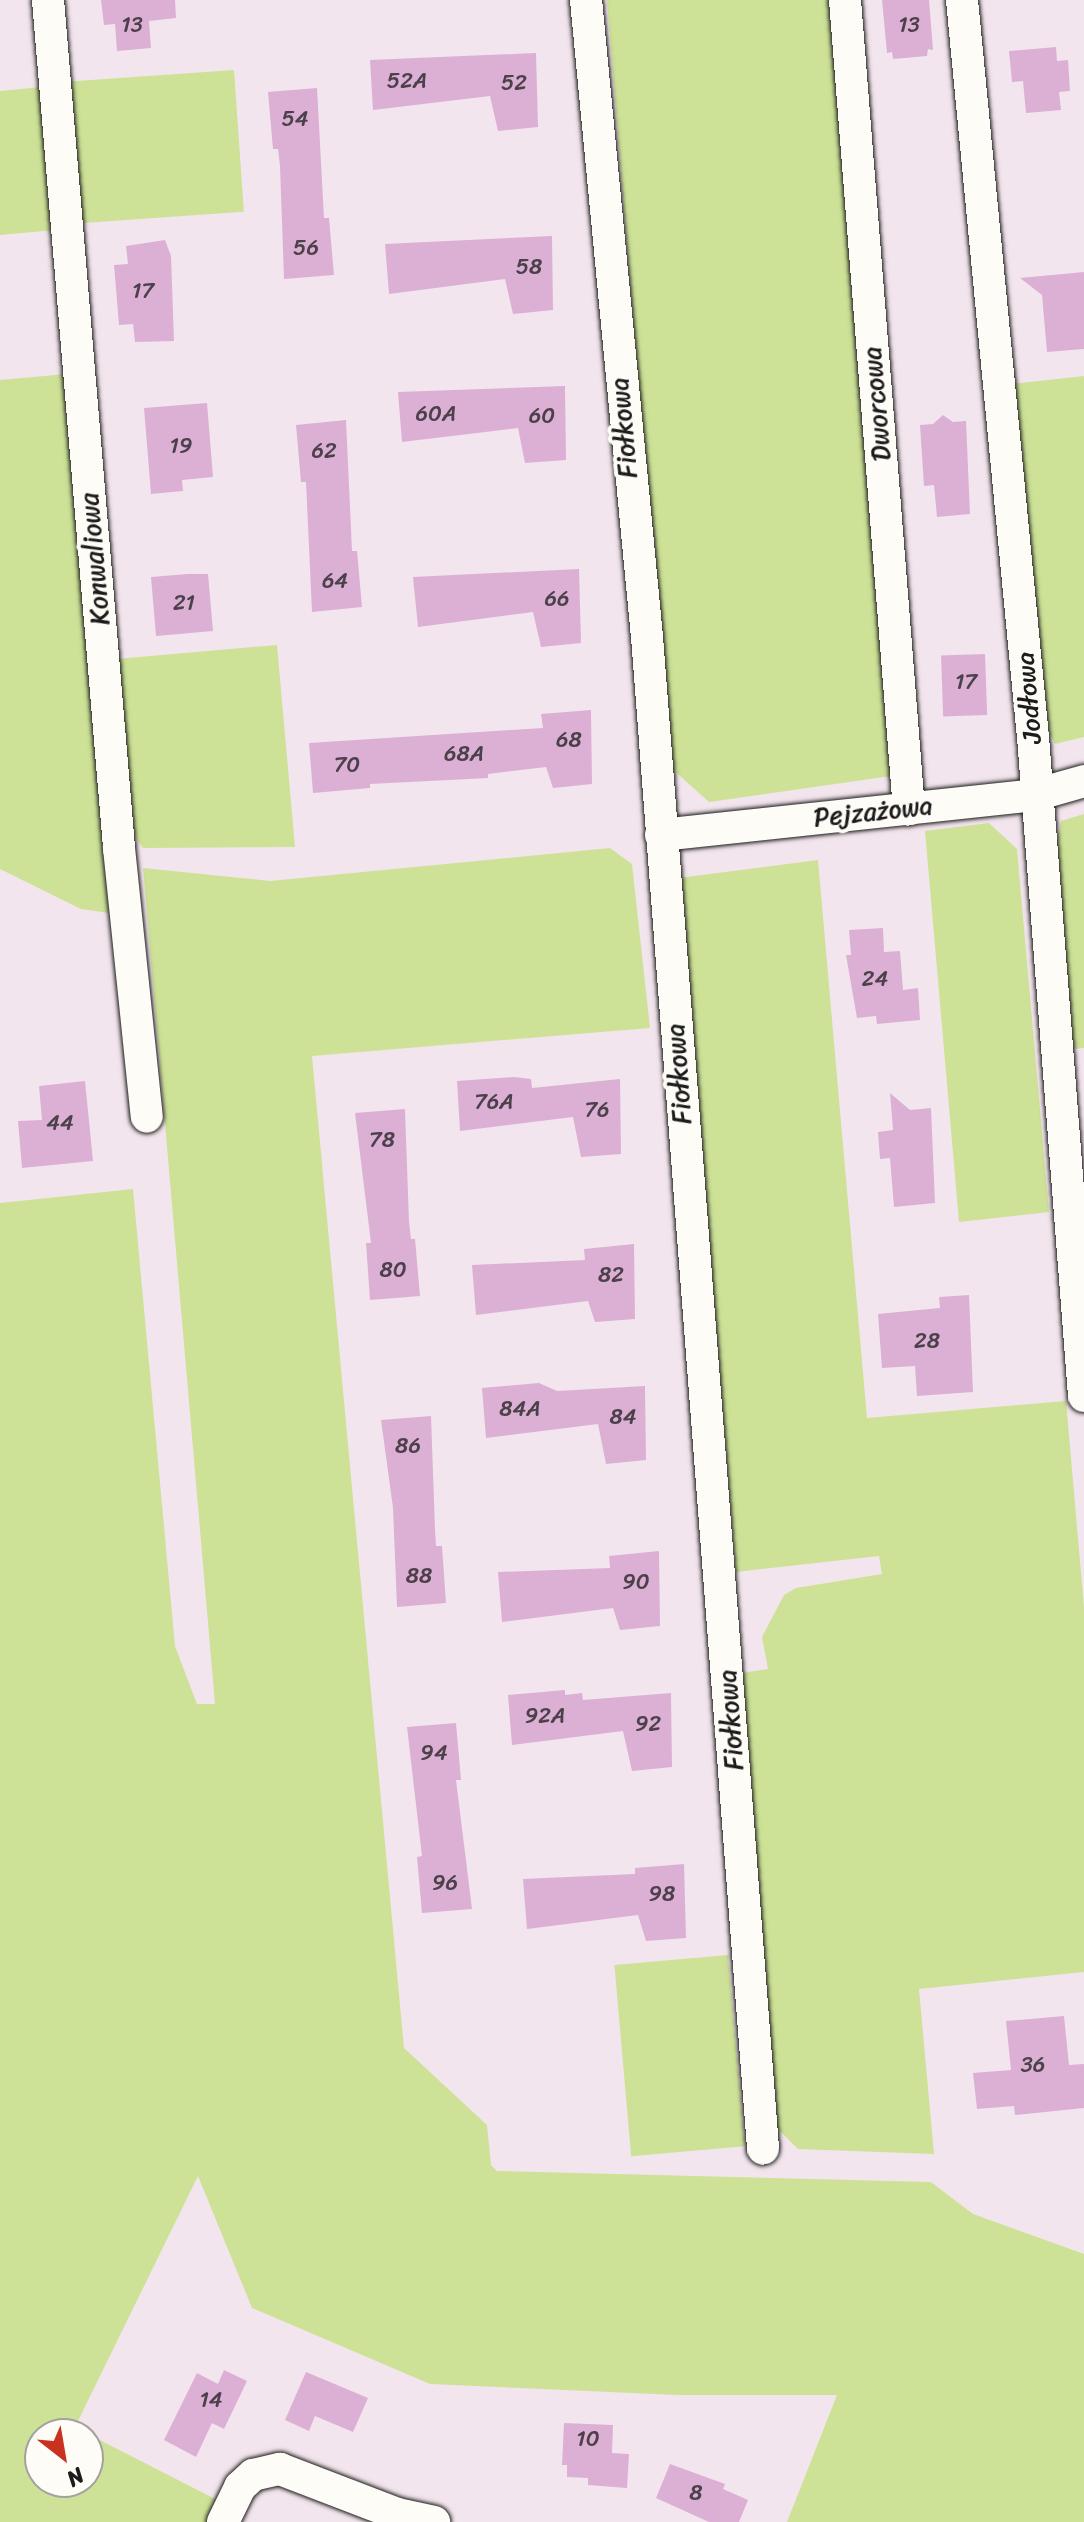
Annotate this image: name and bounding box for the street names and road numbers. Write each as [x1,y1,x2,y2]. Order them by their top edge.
street label: Dworcowa [856,346,898,462]
street label: Fiołkowa [604,376,644,480]
street label: Konwaliowa [74,491,116,627]
street label: Jodłowa [1009,651,1049,745]
street label: Pejzażowa [812,790,934,834]
street label: Fiołkowa [660,1023,698,1125]
street label: Fiołkowa [712,1669,750,1771]

